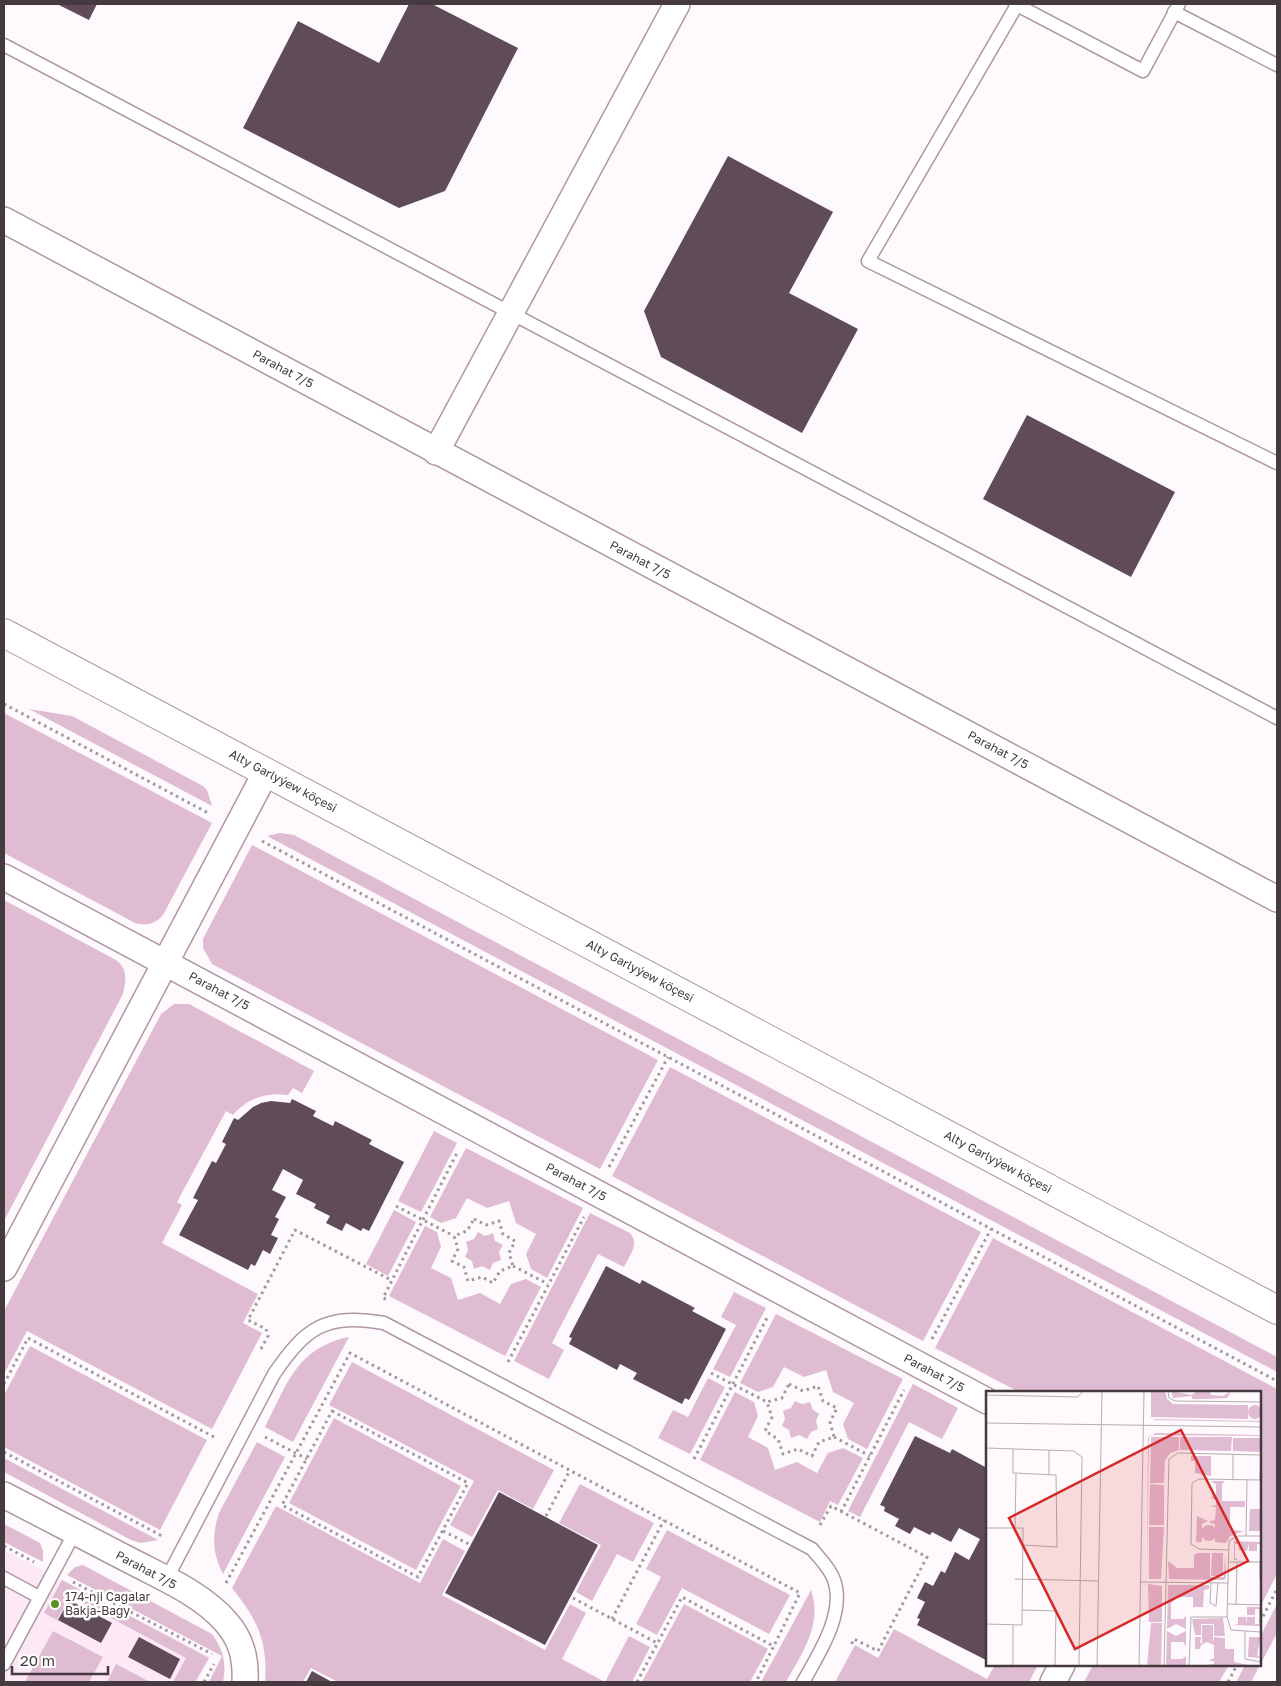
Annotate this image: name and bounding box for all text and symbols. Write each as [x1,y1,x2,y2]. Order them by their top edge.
street label: Parahat 7/5 [250,346,316,391]
street label: Parahat 7/5 [607,537,673,582]
street label: Parahat 7/5 [965,727,1031,772]
street label: Alty Garlyýew köçesi [227,746,340,815]
street label: Alty Garlyýew köçesi [584,936,697,1005]
street label: Parahat 7/5 [186,968,252,1013]
street label: Alty Garlyýew köçesi [942,1127,1055,1196]
street label: Parahat 7/5 [543,1159,609,1204]
street label: Parahat 7/5 [901,1350,967,1395]
inset map [986,1391,1261,1666]
street label: Parahat 7/5 [113,1547,179,1592]
place label: 174-nji Cagalar Bakja-Bagy [65,1589,151,1618]
marker: 174-nji Cagalar Bakja-Bagy [49,1598,61,1610]
scale bar [12,1644,109,1676]
text: 20 m [20,1651,55,1669]

